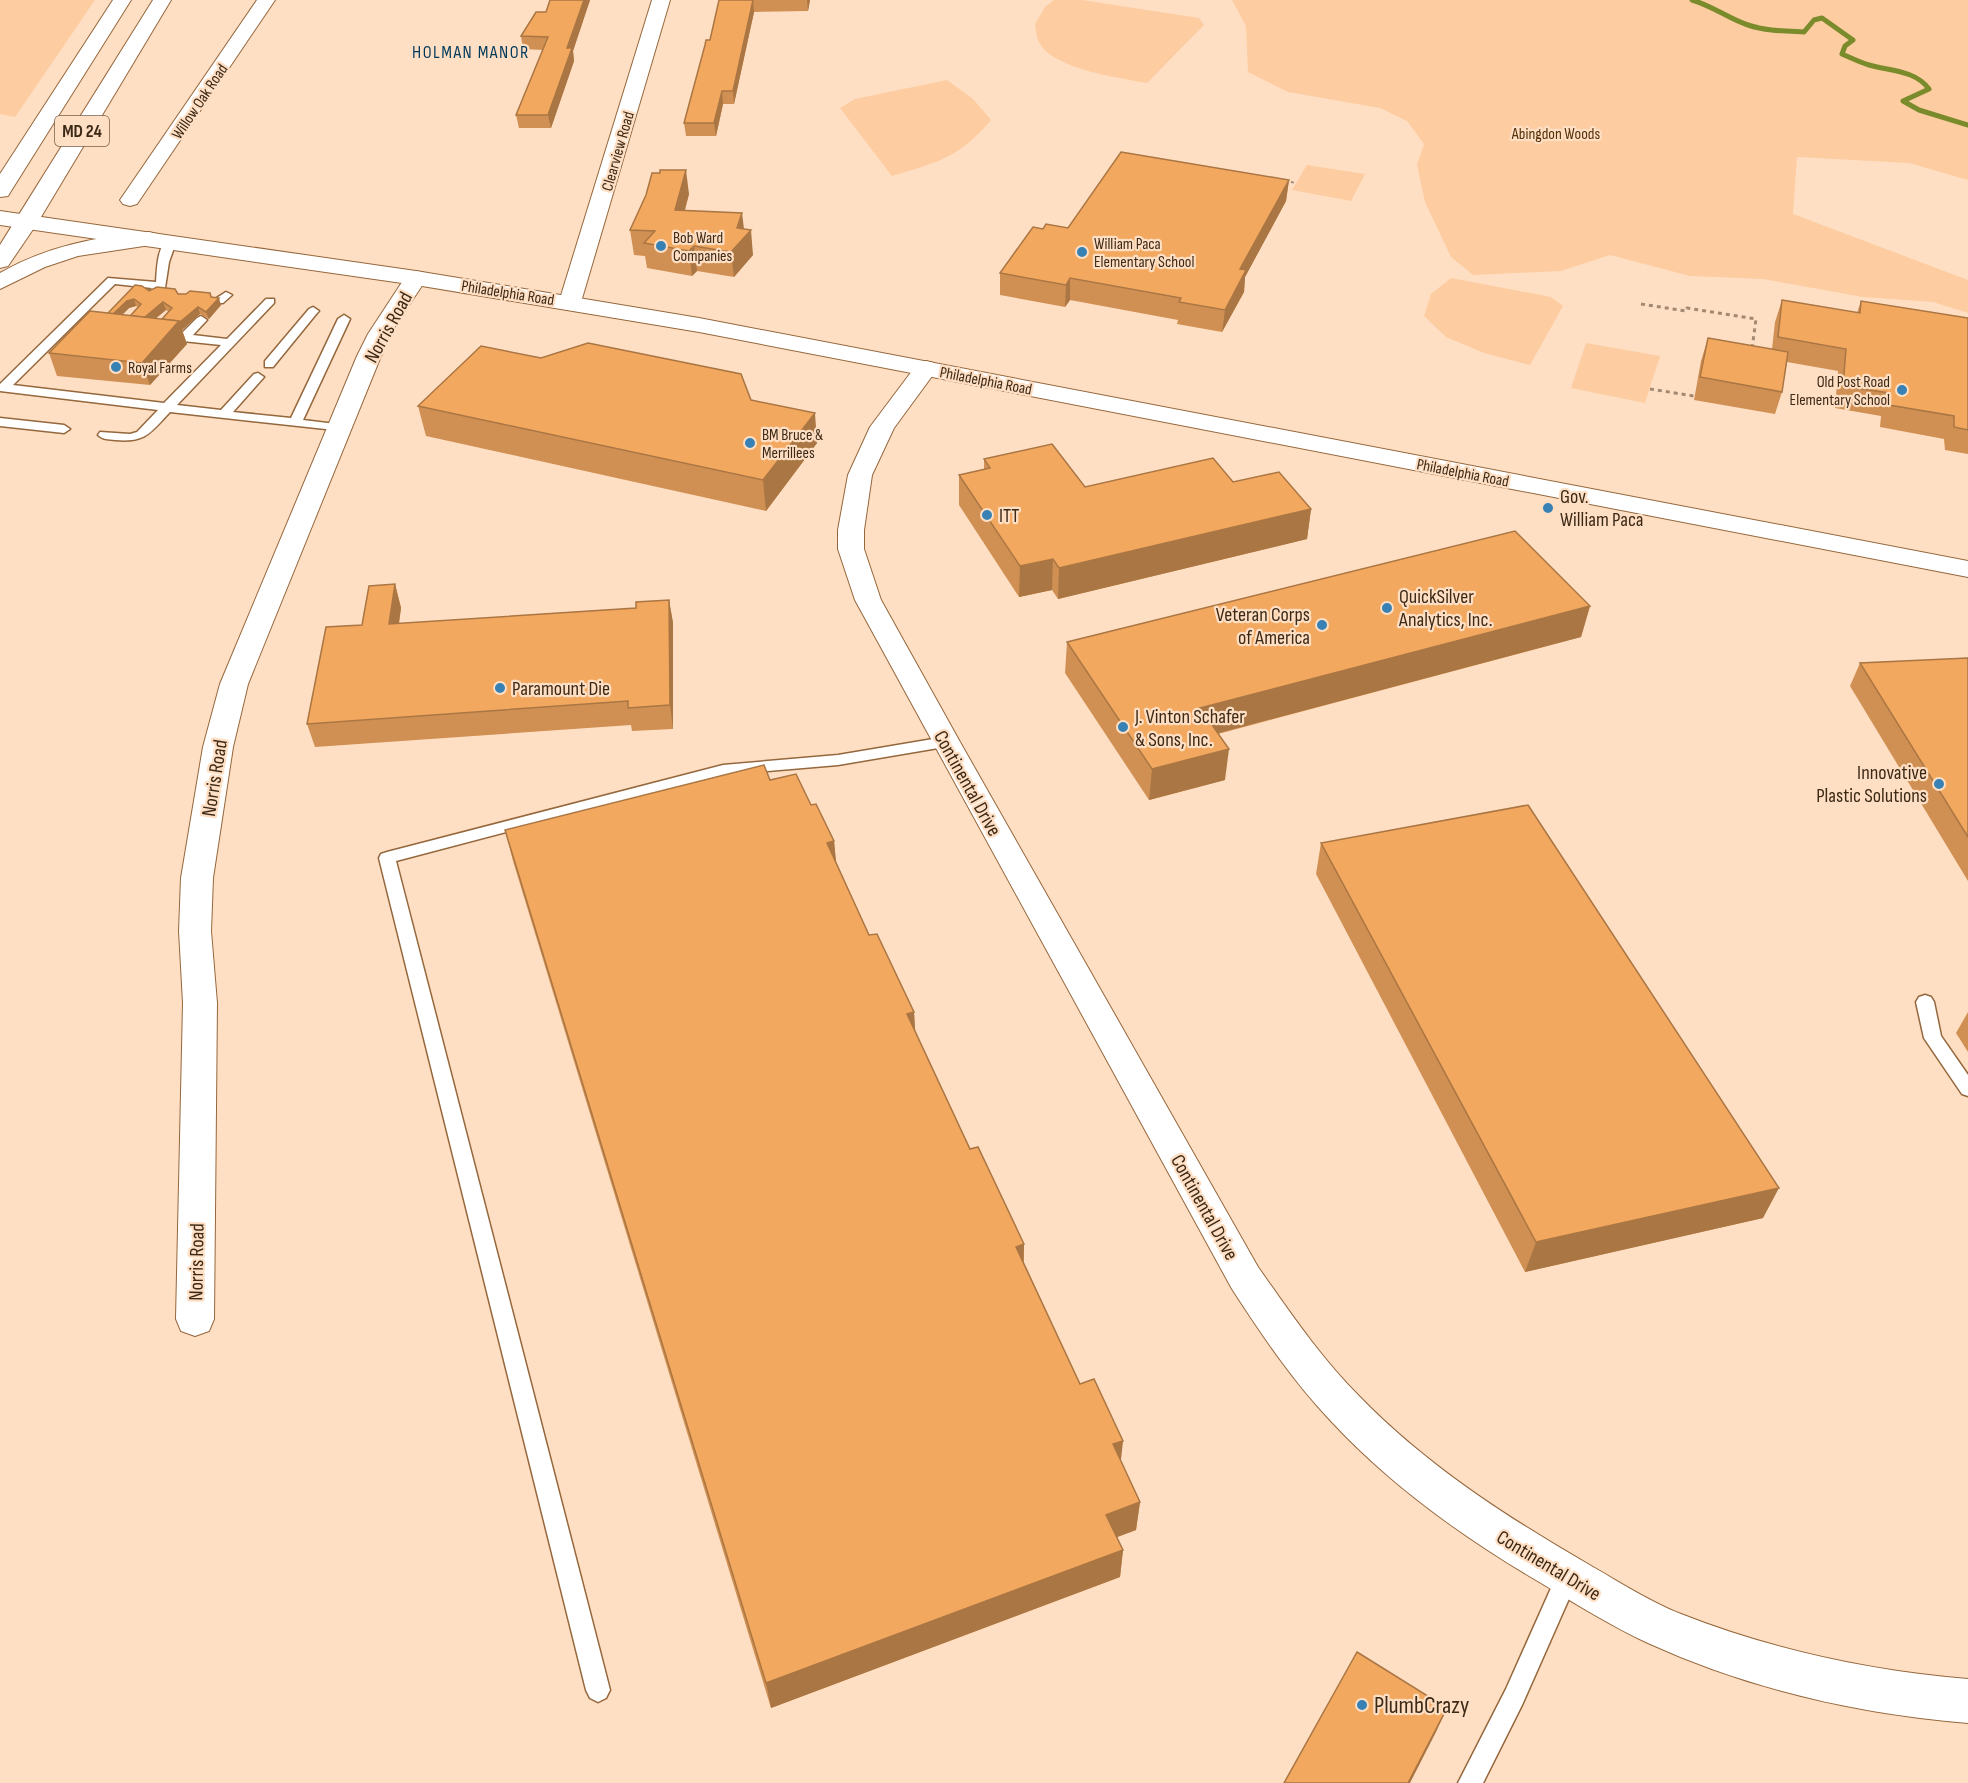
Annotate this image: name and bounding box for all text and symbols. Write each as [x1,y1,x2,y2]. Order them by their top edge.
district label: HOLMAN MANOR [412,42,530,63]
street label: Willow Oak Road [168,61,232,143]
street label: Clearview Road [598,109,639,193]
road number: MD 24 [55,116,109,146]
park label: Abingdon Woods [1511,125,1600,144]
place label: Bob Ward Companies [673,229,733,266]
place label: William Paca Elementary School [1094,235,1194,272]
marker: Bob Ward Companies [654,239,668,253]
marker: William Paca Elementary School [1075,245,1089,259]
street label: Philadelphia Road [460,277,555,310]
street label: Norris Road [360,288,418,367]
place label: Royal Farms [128,359,192,378]
marker: Royal Farms [109,360,123,374]
street label: Philadelphia Road [938,363,1033,400]
place label: Old Post Road Elementary School [1790,373,1890,410]
marker: Old Post Road Elementary School [1895,383,1909,397]
place label: BM Bruce & Merrillees [762,426,823,463]
marker: BM Bruce & Merrillees [743,436,757,450]
street label: Philadelphia Road [1415,455,1510,492]
place label: Gov. William Paca [1560,485,1643,532]
marker: Gov. William Paca [1541,501,1555,515]
place label: ITT [999,504,1019,528]
marker: ITT [980,508,994,522]
place label: QuickSilver Analytics, Inc. [1398,585,1493,632]
marker: QuickSilver Analytics, Inc. [1380,601,1394,615]
place label: Veteran Corps of America [1216,603,1310,650]
marker: Veteran Corps of America [1315,618,1329,632]
place label: Paramount Die [512,677,610,701]
marker: Paramount Die [493,681,507,695]
place label: J. Vinton Schafer & Sons, Inc. [1134,705,1245,752]
marker: J. Vinton Schafer & Sons, Inc. [1116,720,1130,734]
street label: Continental Drive [928,726,1006,841]
street label: Norris Road [197,738,233,818]
place label: Innovative Plastic Solutions [1816,761,1927,808]
marker: Innovative Plastic Solutions [1932,777,1946,791]
street label: Continental Drive [1165,1150,1243,1265]
street label: Norris Road [184,1223,210,1301]
street label: Continental Drive [1492,1525,1605,1606]
place label: PlumbCrazy [1374,1691,1469,1720]
marker: PlumbCrazy [1355,1698,1369,1712]

